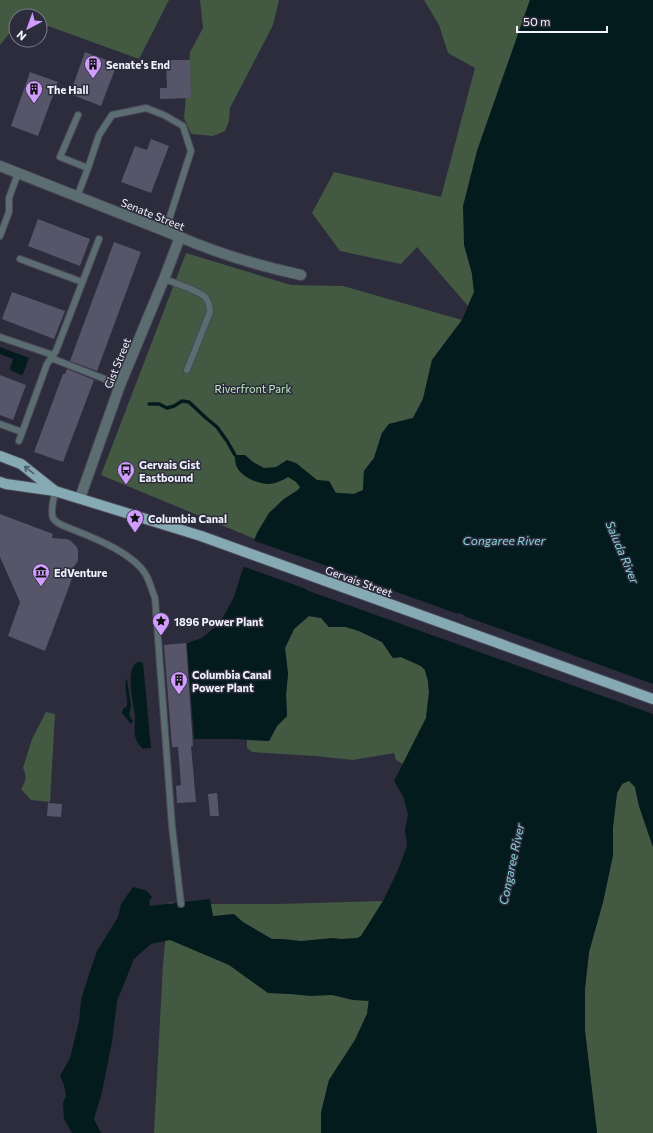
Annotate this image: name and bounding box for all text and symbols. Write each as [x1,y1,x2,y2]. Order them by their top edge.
north arrow [8,8,48,48]
scale bar [517,8,607,34]
text: 50 m [523,14,551,28]
text: N [14,28,28,44]
building icon: Senate's End [83,54,103,79]
place label: Senate's End [106,58,170,71]
building icon: The Hall [24,79,44,104]
place label: The Hall [47,83,88,96]
street label: Senate Street [119,195,187,233]
street label: Gist Street [101,335,133,390]
park label: Riverfront Park [215,382,291,395]
place label: Gervais Gist Eastbound [139,458,200,484]
bus stop icon: Gervais Gist Eastbound [116,460,136,485]
one-way arrow [24,466,35,475]
place icon: Columbia Canal [125,508,145,533]
place label: Columbia Canal [148,512,227,525]
water label: Saluda River [603,518,643,587]
water label: Congaree River [463,533,547,547]
museum icon: EdVenture [31,562,51,587]
street label: Gervais Street [324,563,395,599]
place label: EdVenture [54,566,108,579]
place icon: 1896 Power Plant [151,611,171,636]
place label: 1896 Power Plant [174,615,263,628]
place label: Columbia Canal Power Plant [192,668,271,694]
building icon: Columbia Canal Power Plant [169,670,189,695]
water label: Congaree River [496,821,527,906]

